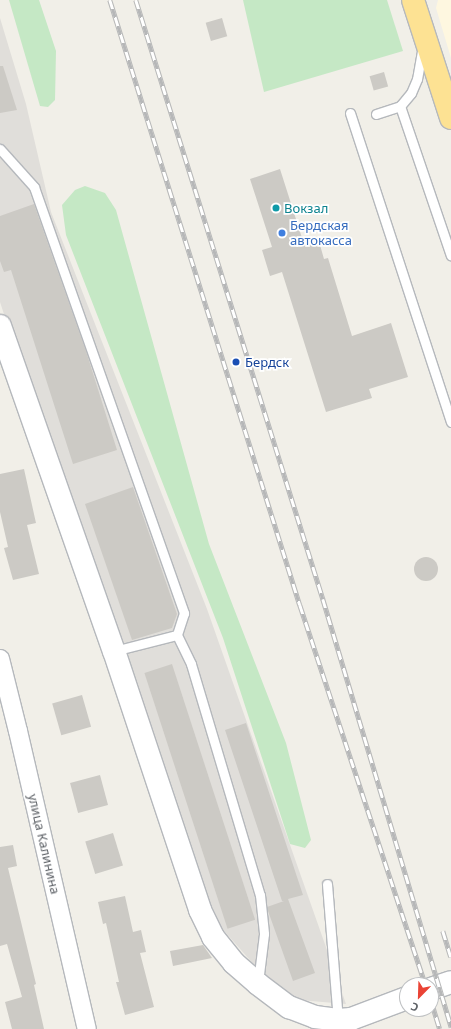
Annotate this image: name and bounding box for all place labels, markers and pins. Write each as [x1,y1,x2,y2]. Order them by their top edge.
place label: Вокзал [284,200,328,216]
marker: Вокзал [271,203,281,213]
place label: Бердская автокасса [290,218,352,249]
marker: Бердская автокасса [277,228,287,238]
place label: Бердск [245,354,289,370]
marker: Бердск [230,356,242,368]

